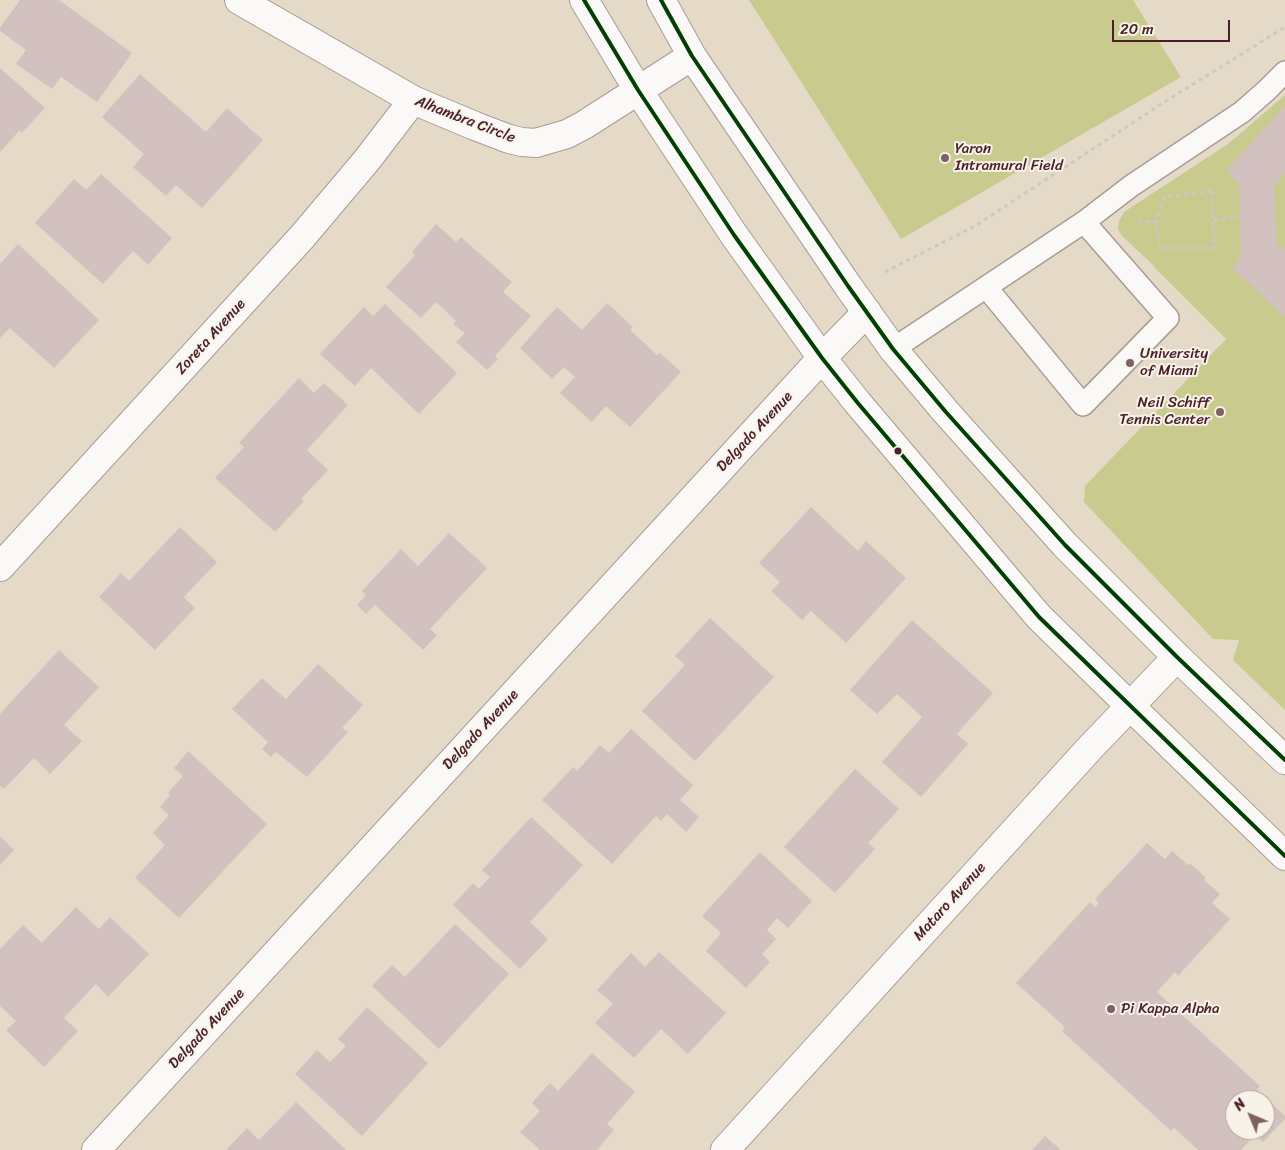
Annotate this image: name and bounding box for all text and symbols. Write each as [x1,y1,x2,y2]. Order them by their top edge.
scale bar [1115,10,1232,42]
text: 20 m [1120,16,1154,42]
street label: Alhambra Circle [412,93,518,147]
place label: Yaron Intramural Field [955,140,1063,175]
marker: Yaron Intramural Field [939,152,951,164]
street label: Zoreta Avenue [172,295,250,379]
place label: University of Miami [1140,345,1208,380]
marker: University of Miami [1124,357,1136,369]
street label: Delgado Avenue [713,388,797,476]
place label: Neil Schiff Tennis Center [1119,394,1210,429]
marker: Neil Schiff Tennis Center [1214,406,1226,418]
unlabelled marker [893,446,903,456]
street label: Delgado Avenue [439,686,523,774]
street label: Mataro Avenue [910,859,990,945]
street label: Delgado Avenue [165,985,249,1073]
place label: Pi Kappa Alpha [1121,1000,1219,1018]
marker: Pi Kappa Alpha [1105,1003,1117,1015]
north arrow [1225,1090,1275,1140]
text: N [1227,1092,1252,1117]

